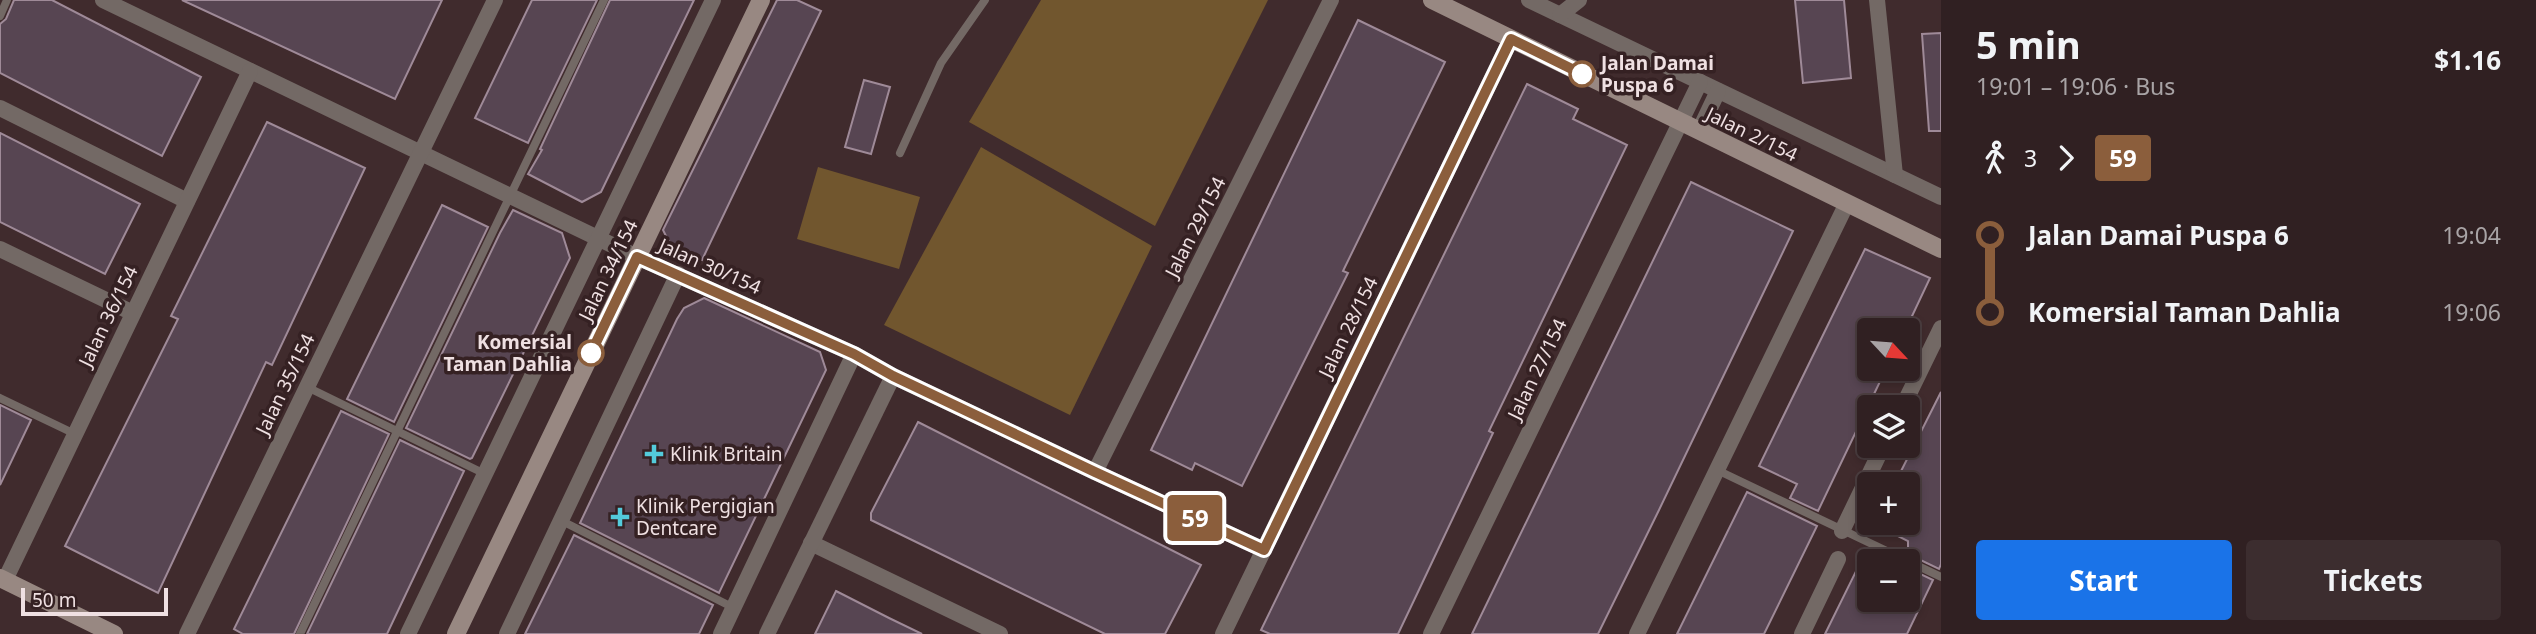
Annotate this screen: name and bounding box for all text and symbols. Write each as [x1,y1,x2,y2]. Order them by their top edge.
text: 5 min [1976,18,2081,70]
text: $1.16 [2434,42,2501,78]
place label: Jalan Damai Puspa 6 [1599,50,1714,98]
marker: Jalan Damai Puspa 6 [1569,61,1595,87]
text: 19:01 – 19:06 · Bus [1976,70,2175,102]
street label: Jalan 2/154 [1700,100,1802,167]
icon: walk [1976,139,2014,177]
icon: forward [2047,139,2085,177]
text: 59 [2109,141,2137,174]
text: 3 [2024,142,2037,174]
street label: Jalan 29/154 [1158,172,1231,283]
street label: Jalan 34/154 [571,215,644,327]
text: Jalan Damai Puspa 6 [2028,217,2289,253]
text: 19:04 [2442,219,2501,251]
street label: Jalan 30/154 [653,231,765,300]
street label: Jalan 36/154 [71,261,144,373]
street label: Jalan 28/154 [1311,272,1384,384]
text: Komersial Taman Dahlia [2028,294,2341,330]
text: 19:06 [2442,296,2501,328]
street label: Jalan 27/154 [1500,314,1573,426]
north arrow [1857,318,1920,382]
map controls [1857,318,1920,612]
street label: Jalan 35/154 [248,329,321,441]
place label: Komersial Taman Dahlia [444,329,572,377]
marker: Komersial Taman Dahlia [578,340,604,366]
button: layers [1857,395,1920,458]
place label: Klinik Britain [670,441,783,467]
marker: Klinik Britain [644,444,664,464]
button: + [1857,472,1920,535]
place label: Klinik Pergigian Dentcare [636,493,775,541]
line badge: 59 [1164,495,1226,541]
text: 59 [1181,501,1209,534]
marker: Klinik Pergigian Dentcare [610,507,630,527]
button: Start [1976,540,2232,620]
button: Tickets [2246,540,2501,620]
button: − [1857,549,1920,612]
scale bar [21,585,168,617]
text: 50 m [32,587,76,613]

